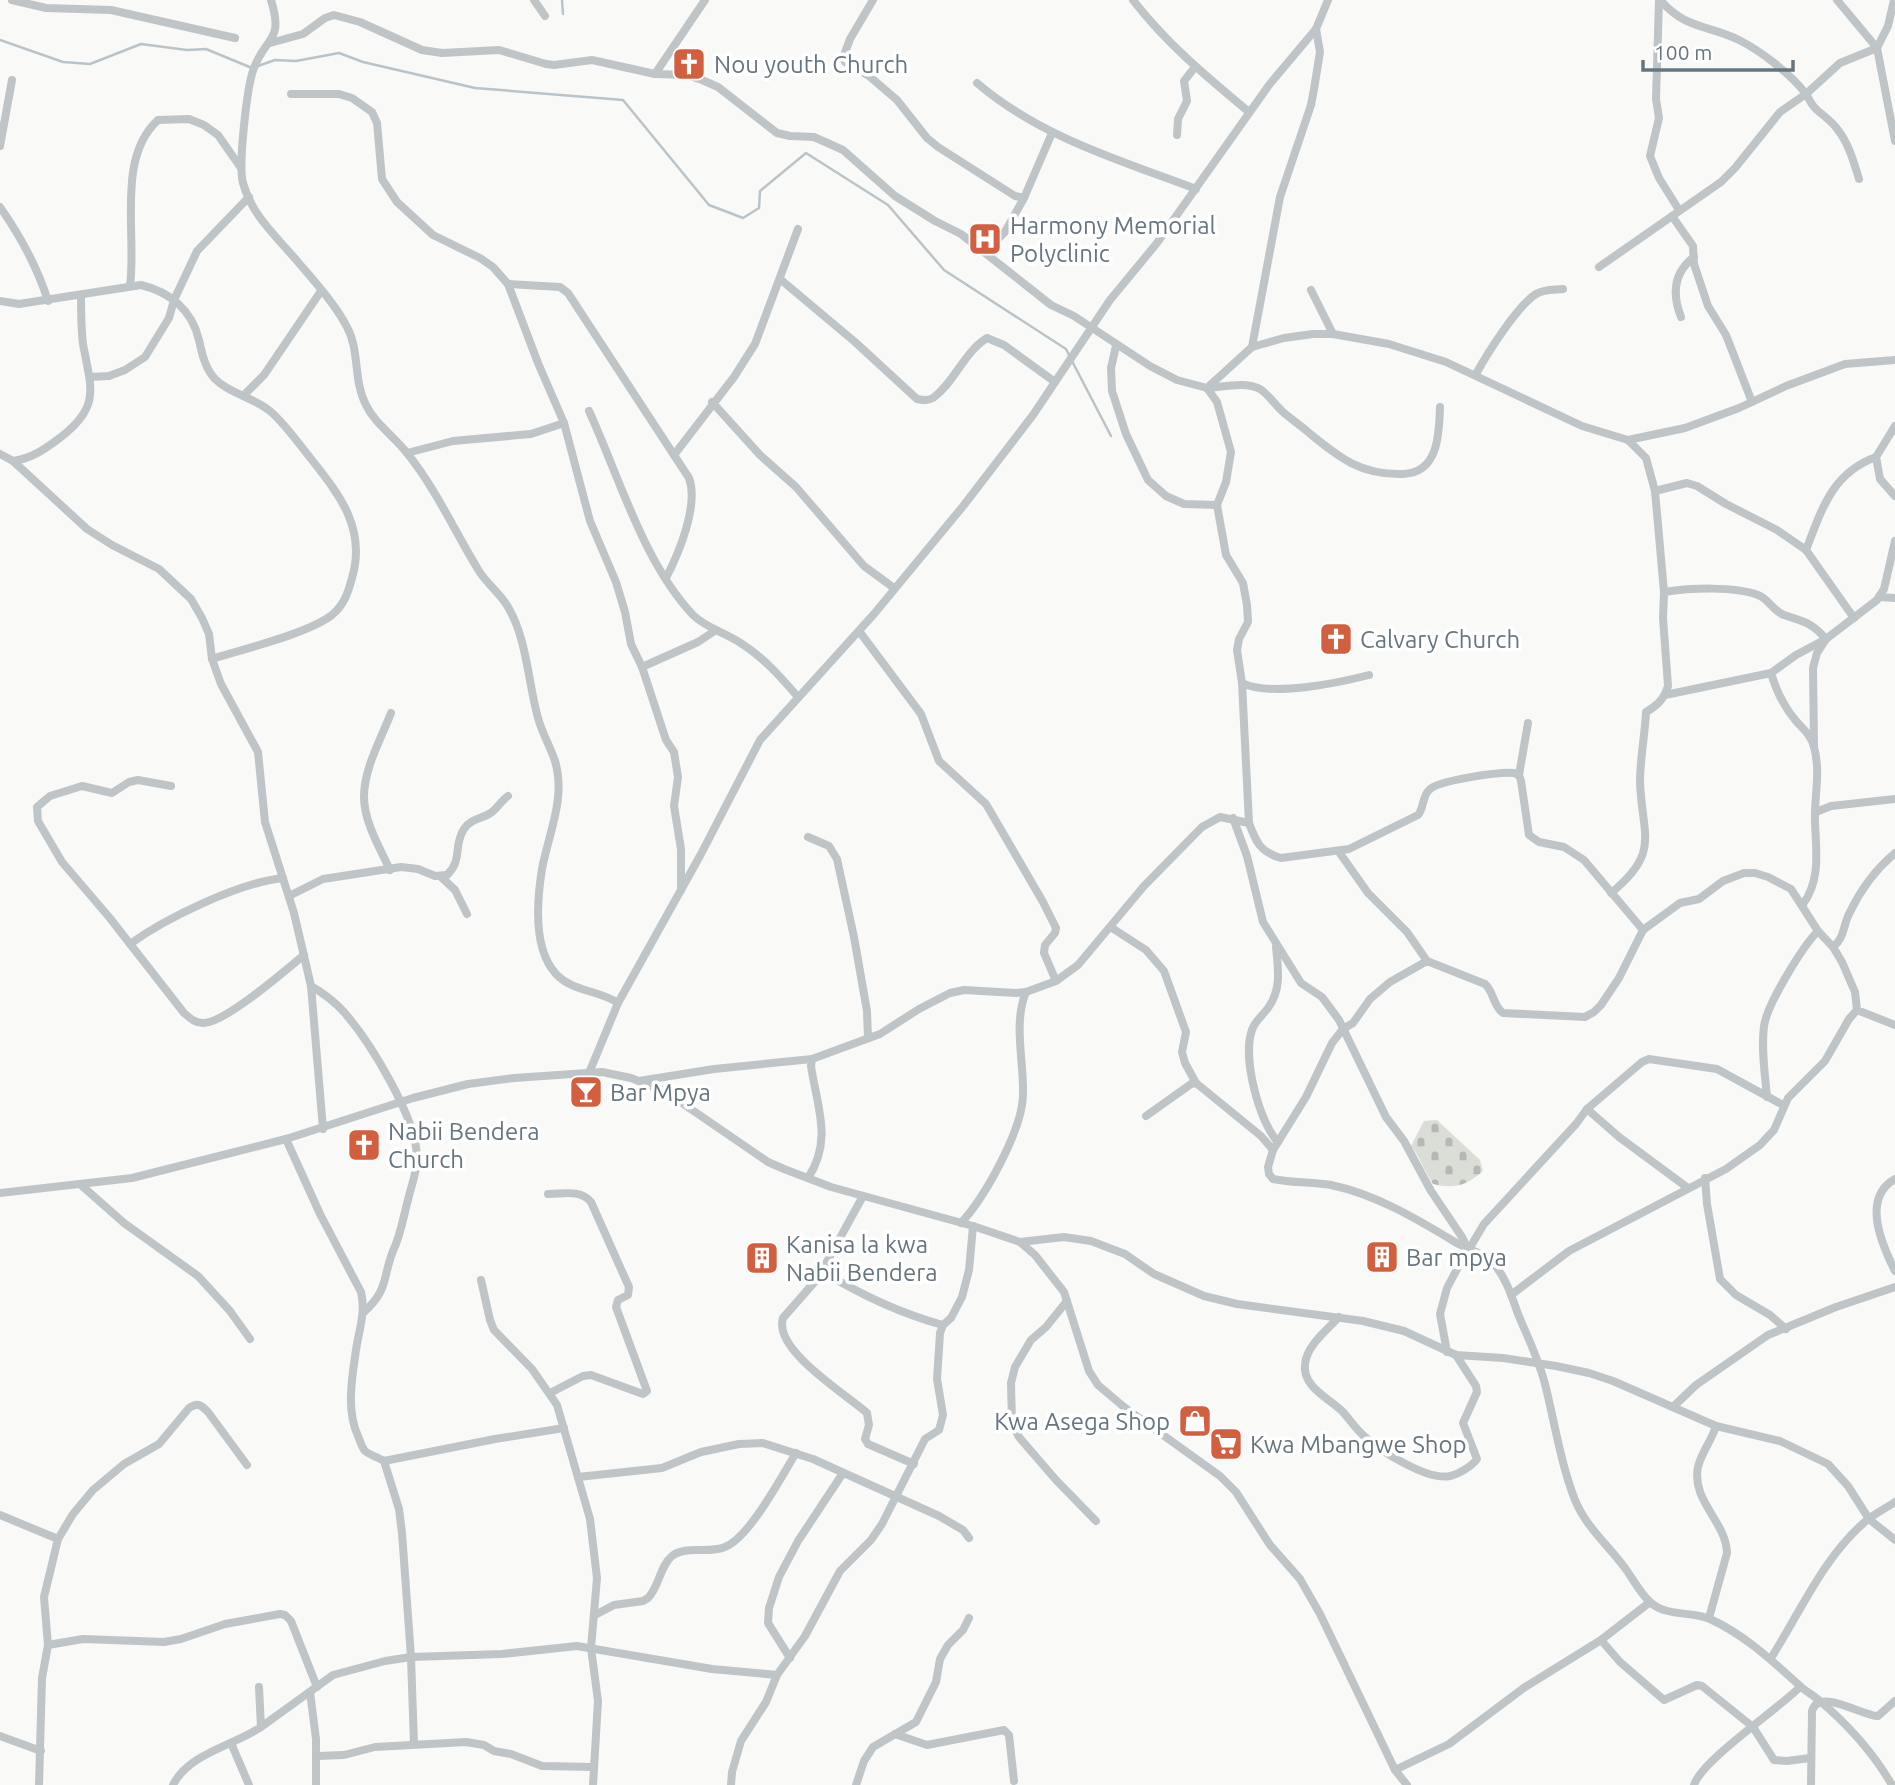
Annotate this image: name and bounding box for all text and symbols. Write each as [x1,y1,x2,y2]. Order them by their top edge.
scale bar [1643,28,1794,72]
text: 100 m [1654,40,1712,64]
church icon: Nou youth Church [670,45,708,83]
place label: Nou youth Church [714,51,908,78]
place label: Harmony Memorial Polyclinic [1010,212,1216,267]
hospital icon: Harmony Memorial Polyclinic [966,220,1004,258]
church icon: Calvary Church [1317,620,1355,658]
place label: Calvary Church [1360,626,1520,653]
bar icon: Bar Mpya [567,1073,605,1111]
place label: Bar Mpya [610,1079,711,1106]
place label: Nabii Bendera Church [388,1118,540,1173]
church icon: Nabii Bendera Church [345,1126,383,1164]
place label: Kanisa la kwa Nabii Bendera [786,1231,938,1286]
building icon: Bar mpya [1363,1238,1401,1276]
building icon: Kanisa la kwa Nabii Bendera [743,1239,781,1277]
place label: Bar mpya [1406,1244,1507,1271]
shop icon: Kwa Asega Shop [1176,1402,1214,1440]
place label: Kwa Asega Shop [994,1408,1170,1435]
supermarket icon: Kwa Mbangwe Shop [1207,1425,1245,1463]
place label: Kwa Mbangwe Shop [1250,1431,1467,1458]

